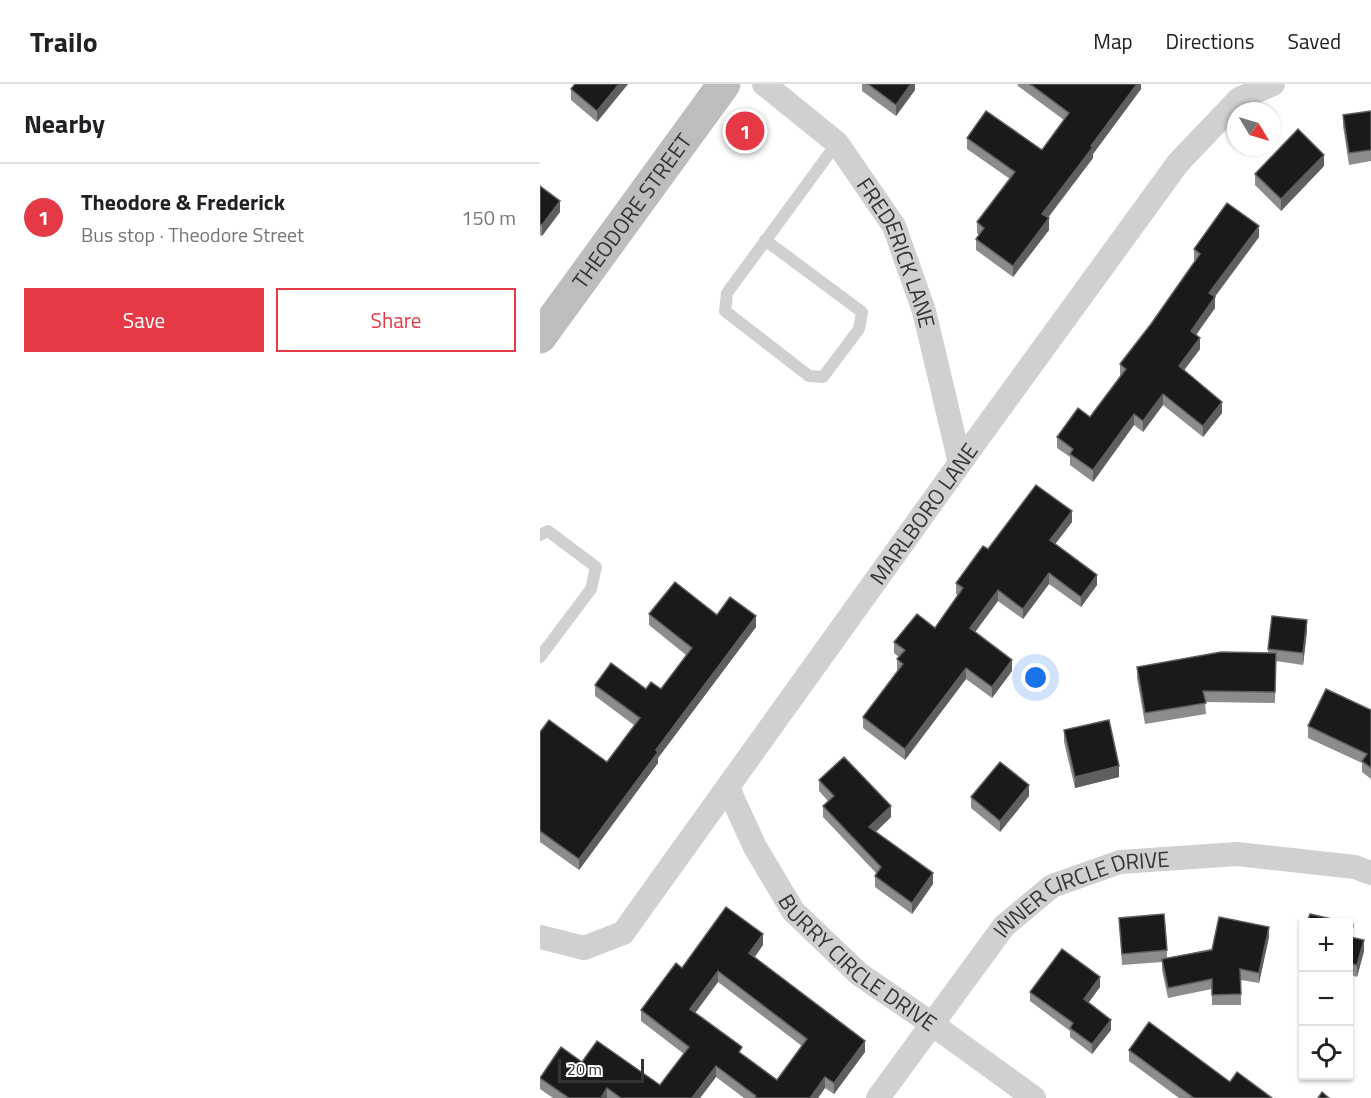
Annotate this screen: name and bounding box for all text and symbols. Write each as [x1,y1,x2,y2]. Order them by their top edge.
text: Trailo [30,20,98,63]
text: Map [1093,25,1133,57]
text: Directions [1166,25,1255,57]
text: Saved [1288,25,1341,57]
north arrow [1227,102,1281,156]
text: Nearby [24,104,105,143]
pin: 1 [726,108,764,154]
street label: THEODORE STREET [564,126,700,296]
street label: FREDERICK LANE [848,170,944,331]
text: Theodore & Frederick [81,185,285,219]
text: 1 [38,202,49,233]
text: 150 m [461,202,516,233]
text: Bus stop · Theodore Street [81,219,304,250]
button: Save [24,288,264,352]
button: Share [276,288,516,352]
street label: MARLBORO LANE [861,436,986,592]
your location [1021,663,1050,692]
street label: INNER CIRCLE DRIVE [984,842,1170,944]
street label: BURRY CIRCLE DRIVE [770,888,944,1040]
map controls [1299,918,1353,1080]
button: + [1299,918,1353,972]
button: − [1299,972,1353,1026]
button: locate [1299,1026,1353,1080]
scale bar [558,1056,644,1084]
text: 20 m [567,1057,602,1081]

